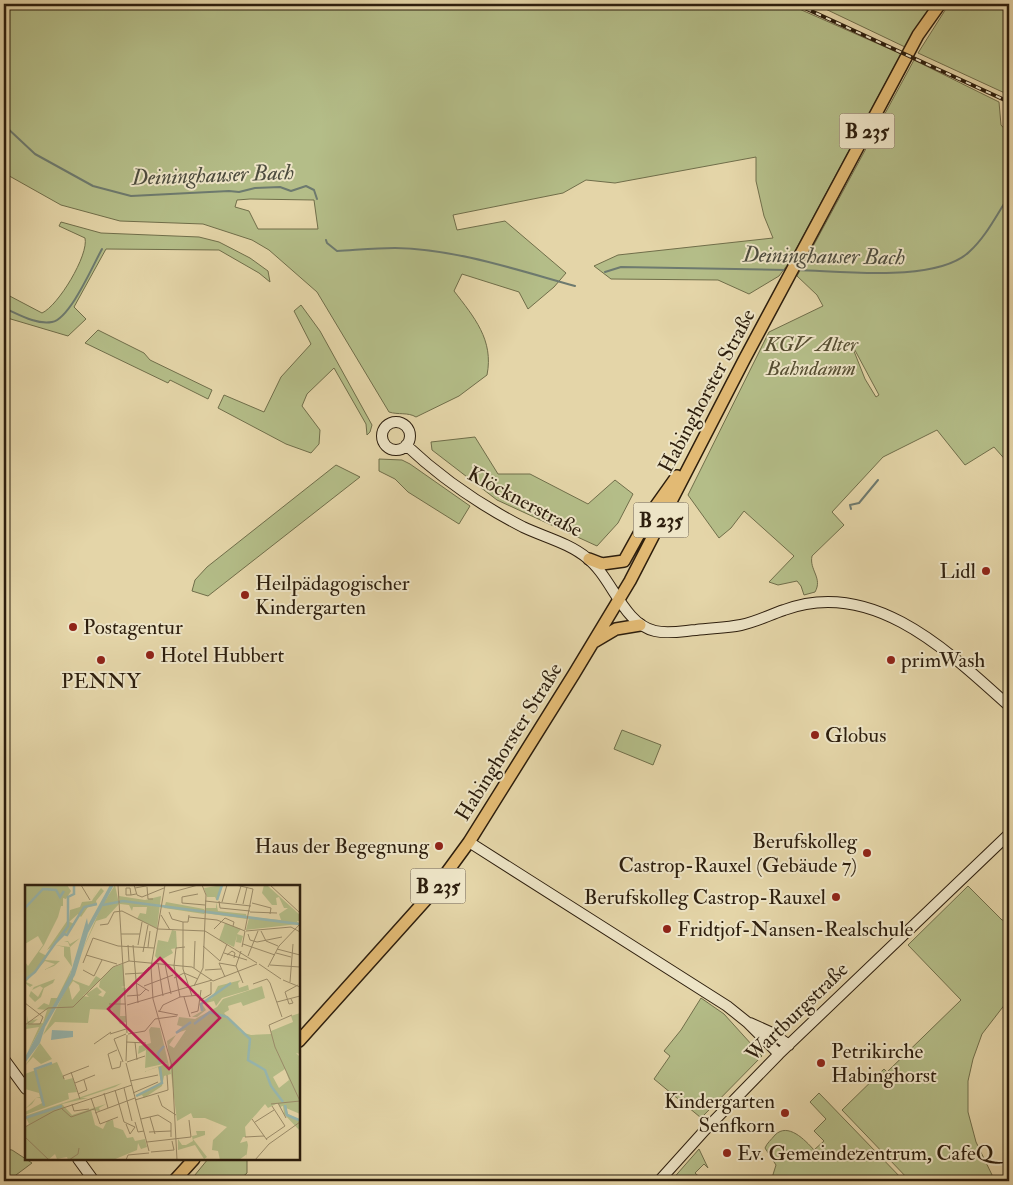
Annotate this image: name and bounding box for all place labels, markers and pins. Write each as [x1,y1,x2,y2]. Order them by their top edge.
place label: Lidl [940,558,977,585]
marker: Lidl [980,565,992,577]
place label: Heilpädagogischer Kindergarten [255,570,410,621]
marker: Heilpädagogischer Kindergarten [239,589,251,601]
place label: Postagentur [83,614,183,641]
marker: Postagentur [67,621,79,633]
place label: Hotel Hubbert [160,642,284,669]
place label: primWash [900,647,985,674]
marker: Hotel Hubbert [144,649,156,661]
marker: PENNY [95,654,107,666]
marker: primWash [885,654,897,666]
place label: PENNY [61,668,141,695]
place label: Globus [825,722,886,749]
marker: Globus [809,729,821,741]
place label: Berufskolleg Castrop-Rauxel (Gebäude 7) [619,828,858,879]
place label: Haus der Begegnung [255,833,430,860]
marker: Haus der Begegnung [433,840,445,852]
marker: Berufskolleg Castrop-Rauxel (Gebäude 7) [861,847,873,859]
place label: Berufskolleg Castrop-Rauxel [584,884,827,911]
marker: Berufskolleg Castrop-Rauxel [830,891,842,903]
place label: Fridtjof-Nansen-Realschule [677,916,914,943]
marker: Fridtjof-Nansen-Realschule [661,923,673,935]
place label: Petrikirche Habinghorst [831,1038,937,1089]
marker: Petrikirche Habinghorst [815,1057,827,1069]
place label: Kindergarten Senfkorn [664,1088,775,1139]
marker: Kindergarten Senfkorn [779,1107,791,1119]
place label: Ev. Gemeindezentrum, CafeQ [737,1140,1007,1167]
marker: Ev. Gemeindezentrum, CafeQ [721,1147,733,1159]

